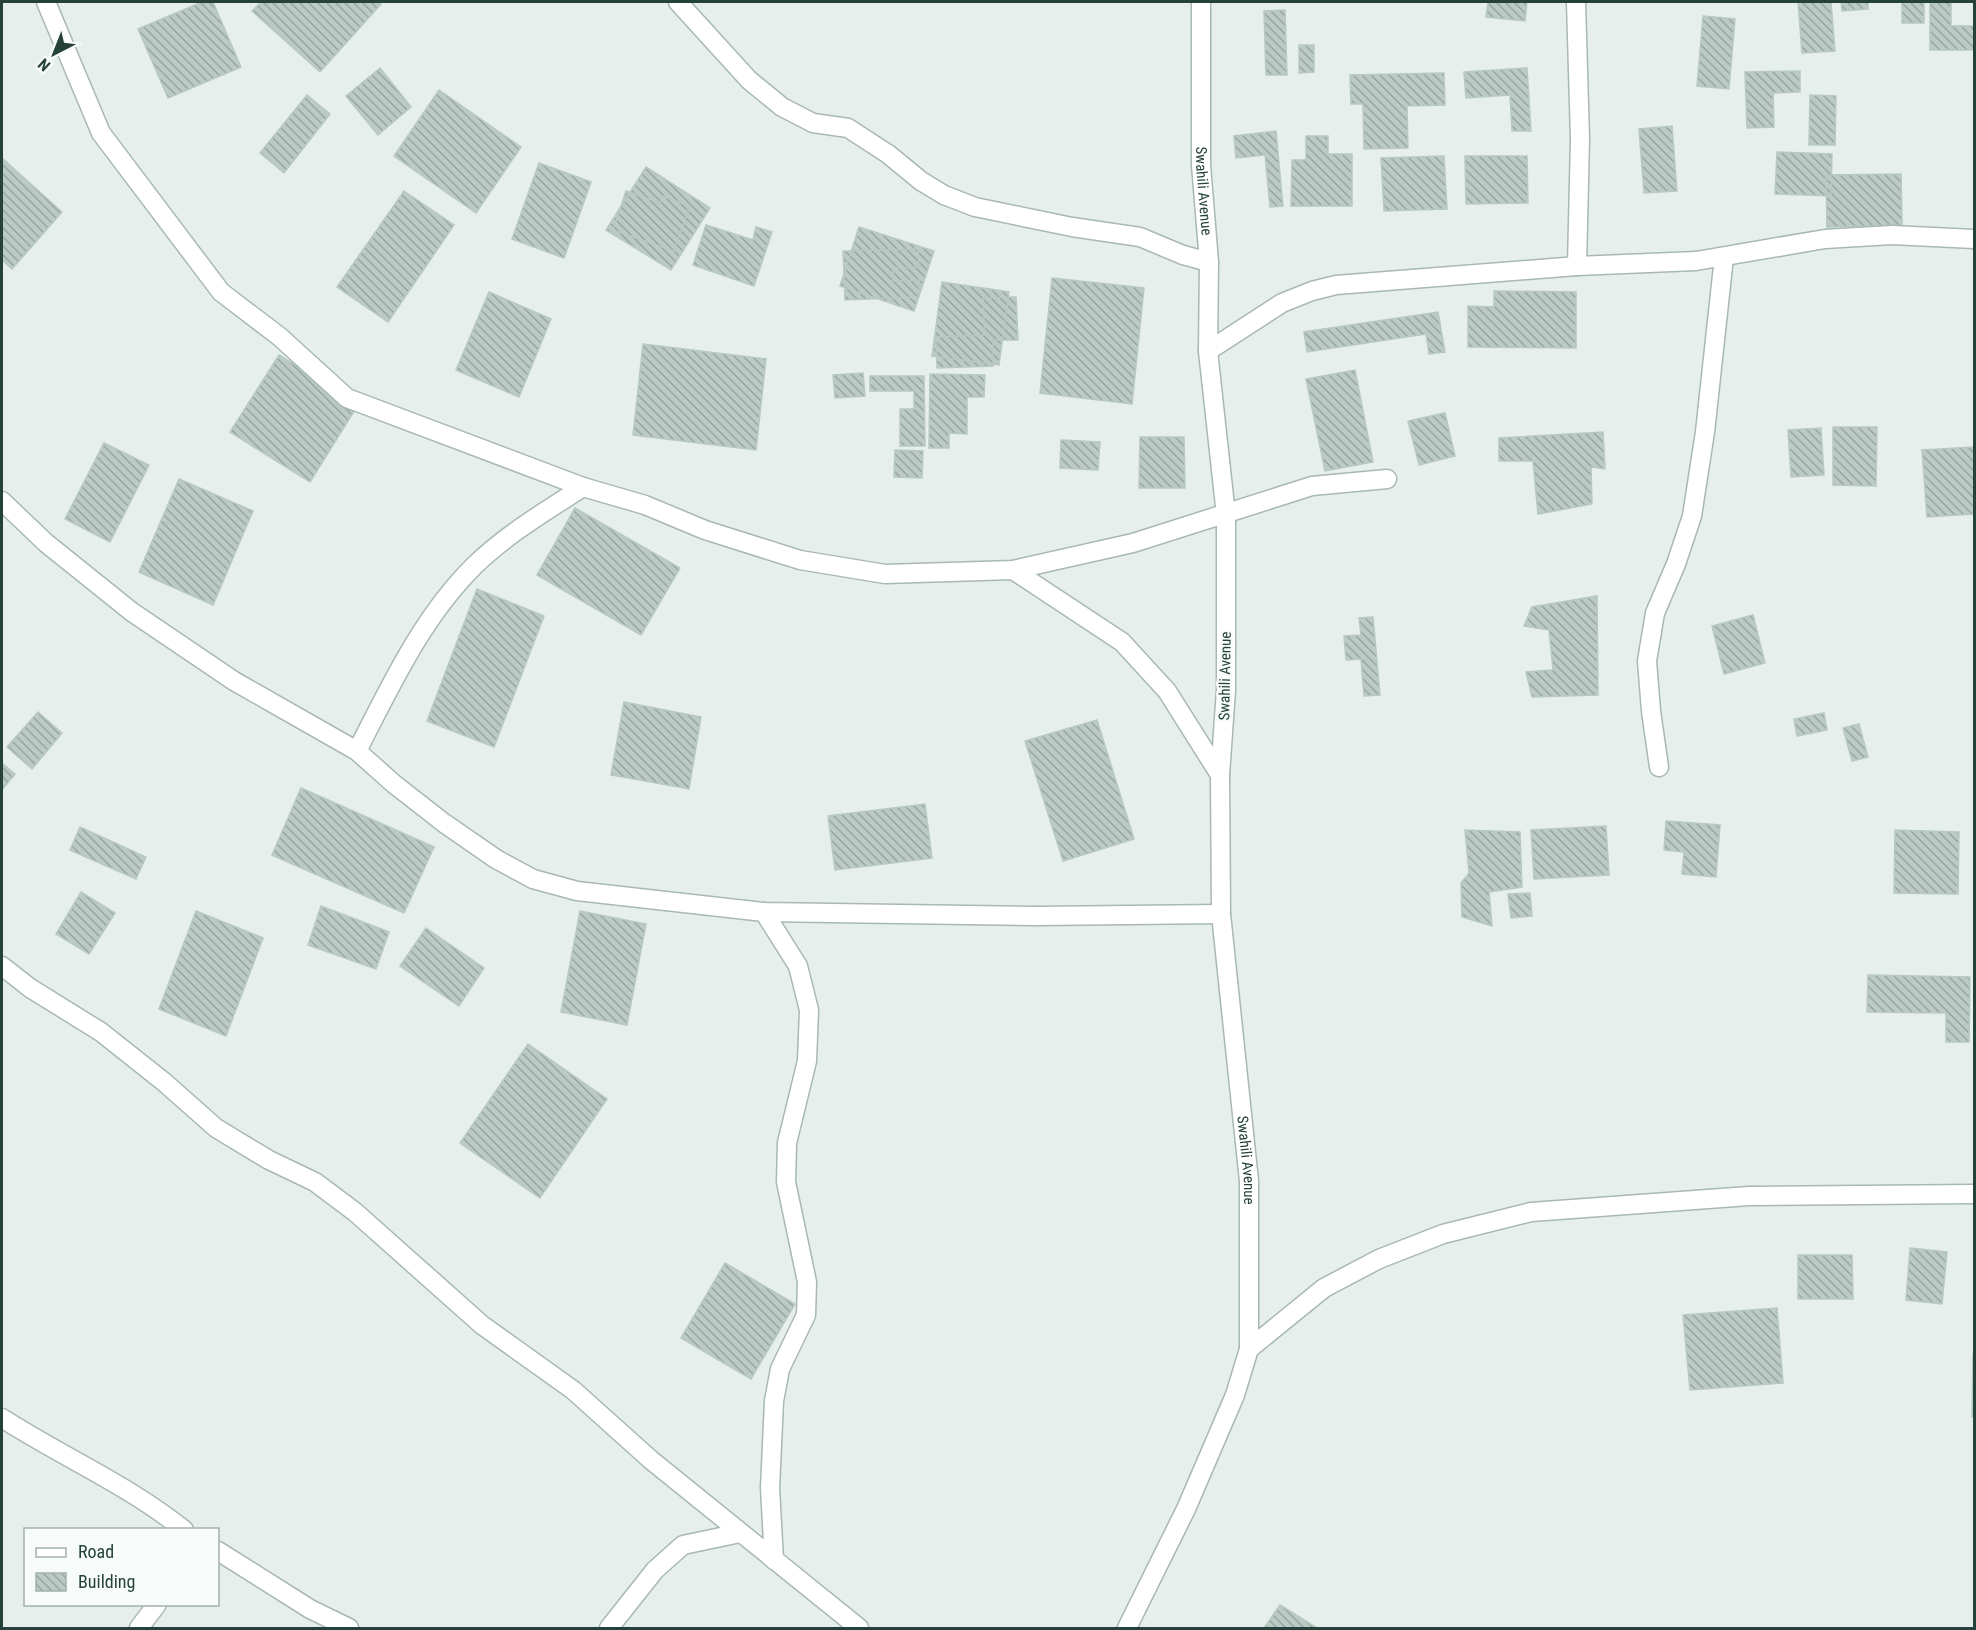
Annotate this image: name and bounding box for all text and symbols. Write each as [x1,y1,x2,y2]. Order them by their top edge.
north arrow [24,24,84,84]
text: N [34,54,54,75]
street label: Swahili Avenue [1192,147,1216,236]
street label: Swahili Avenue [1215,631,1235,721]
street label: Swahili Avenue [1233,1115,1258,1205]
legend [24,1528,219,1606]
text: Road [78,1541,114,1562]
text: Building [78,1571,135,1592]

